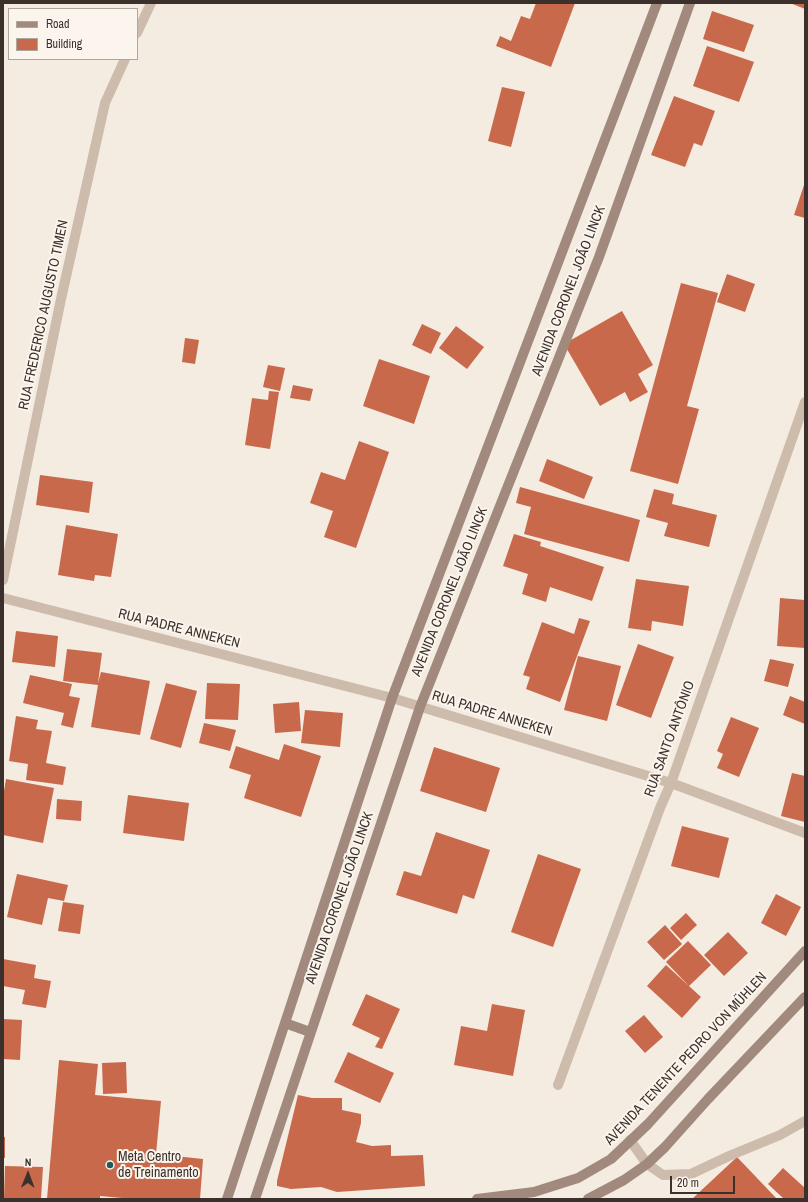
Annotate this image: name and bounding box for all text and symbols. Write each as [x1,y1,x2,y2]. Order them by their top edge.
legend [8,8,138,60]
text: Road [46,16,70,32]
text: Building [46,36,82,52]
street label: AVENIDA CORONEL JOÃO LINCK [529,204,609,378]
street label: RUA FREDERICO AUGUSTO TIMEN [16,219,72,411]
street label: AVENIDA CORONEL JOÃO LINCK [408,505,492,679]
street label: RUA PADRE ANNEKEN [116,606,242,652]
street label: RUA SANTO ANTÔNIO [641,679,699,799]
street label: RUA PADRE ANNEKEN [430,688,554,740]
street label: AVENIDA CORONEL JOÃO LINCK [303,810,377,986]
street label: AVENIDA TENENTE PEDRO VON MÜHLEN [601,969,771,1149]
place label: Meta Centro de Treinamento [118,1149,199,1182]
north arrow [8,1154,48,1194]
text: N [25,1155,32,1169]
marker: Meta Centro de Treinamento [105,1160,115,1170]
scale bar [672,1168,737,1194]
text: 20 m [677,1175,699,1191]

